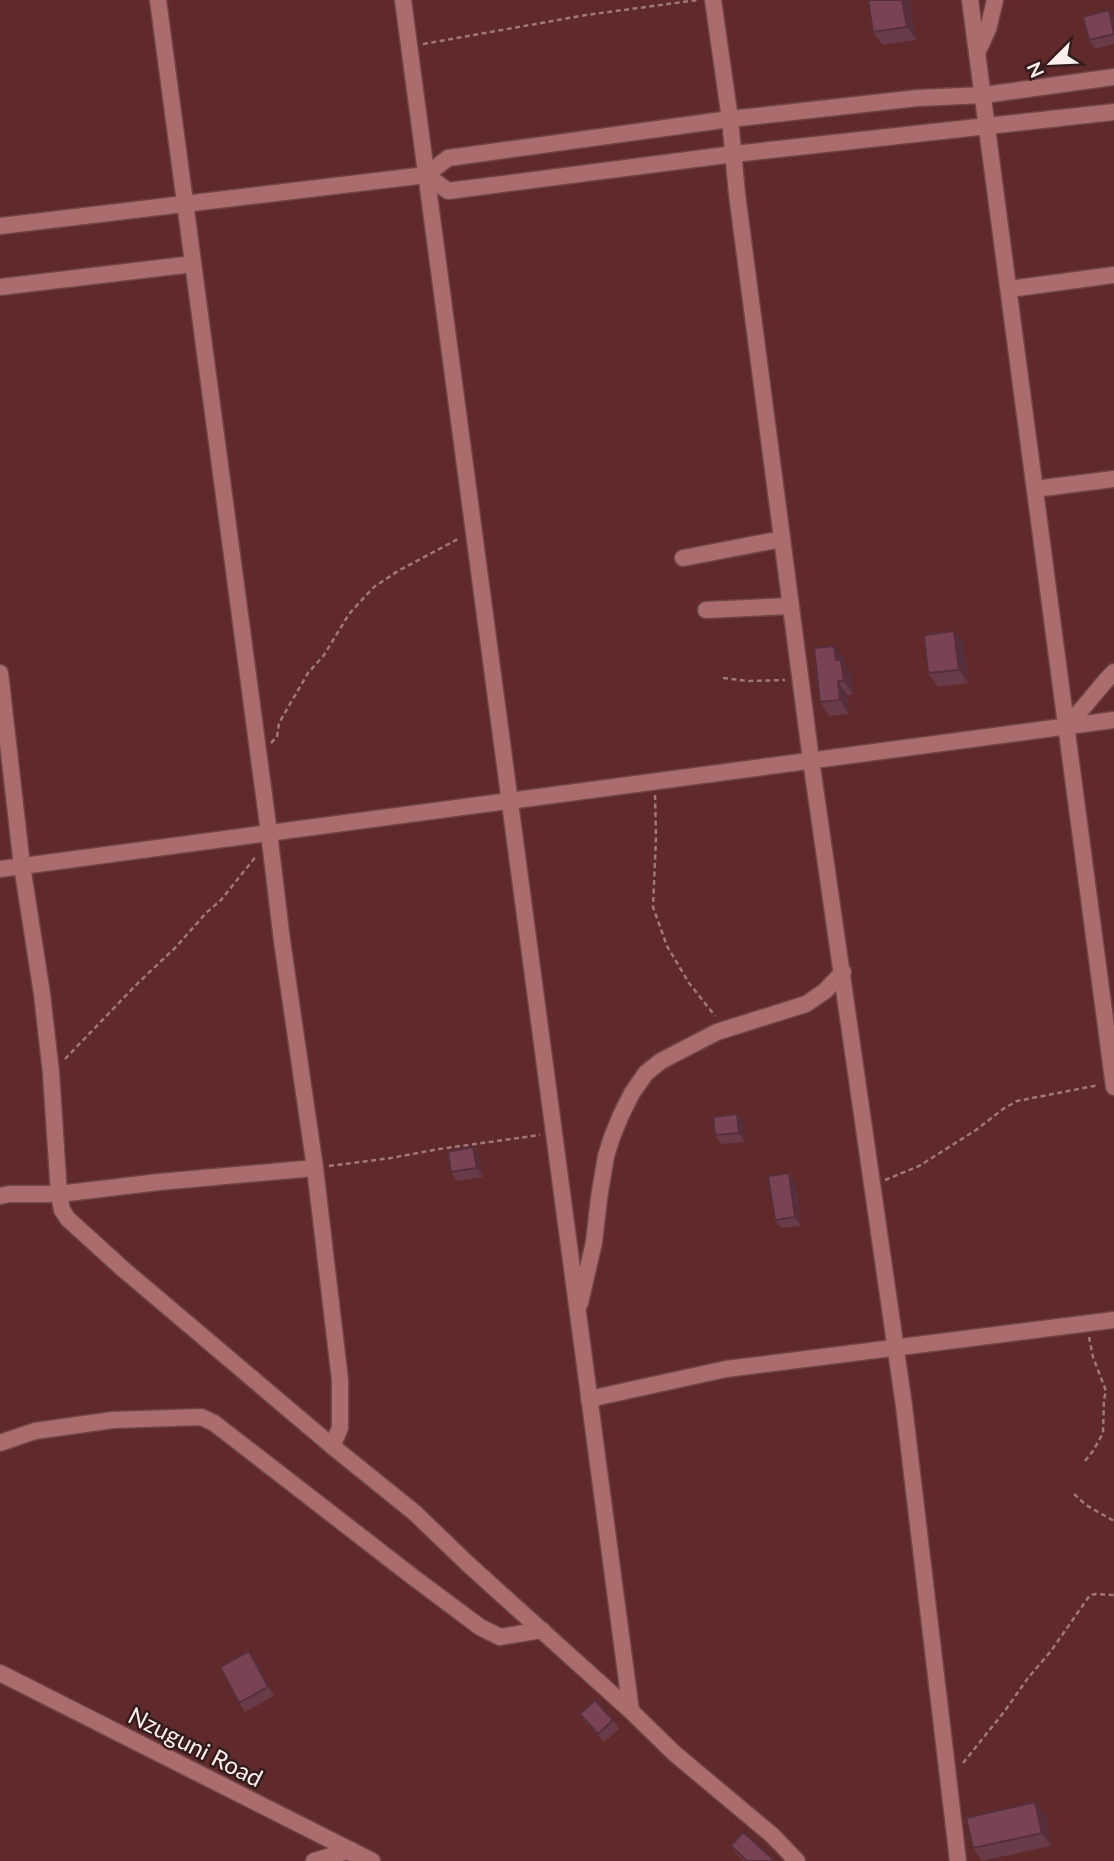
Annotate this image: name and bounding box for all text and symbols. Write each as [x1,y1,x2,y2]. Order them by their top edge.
north arrow [1016,28,1086,98]
text: N [1022,59,1048,81]
street label: Nzuguni Road [124,1700,268,1792]

